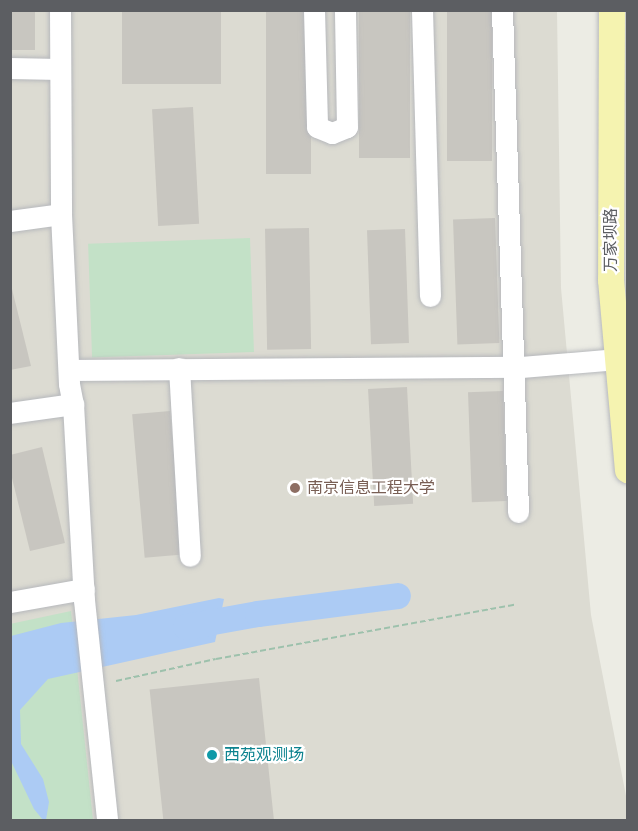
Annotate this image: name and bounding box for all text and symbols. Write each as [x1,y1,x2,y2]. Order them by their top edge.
street label: 万家坝路 [601,208,621,272]
place label: 南京信息工程大学 [307,478,435,498]
marker: 南京信息工程大学 [288,481,302,495]
place label: 西苑观测场 [224,745,304,765]
marker: 西苑观测场 [205,748,219,762]

